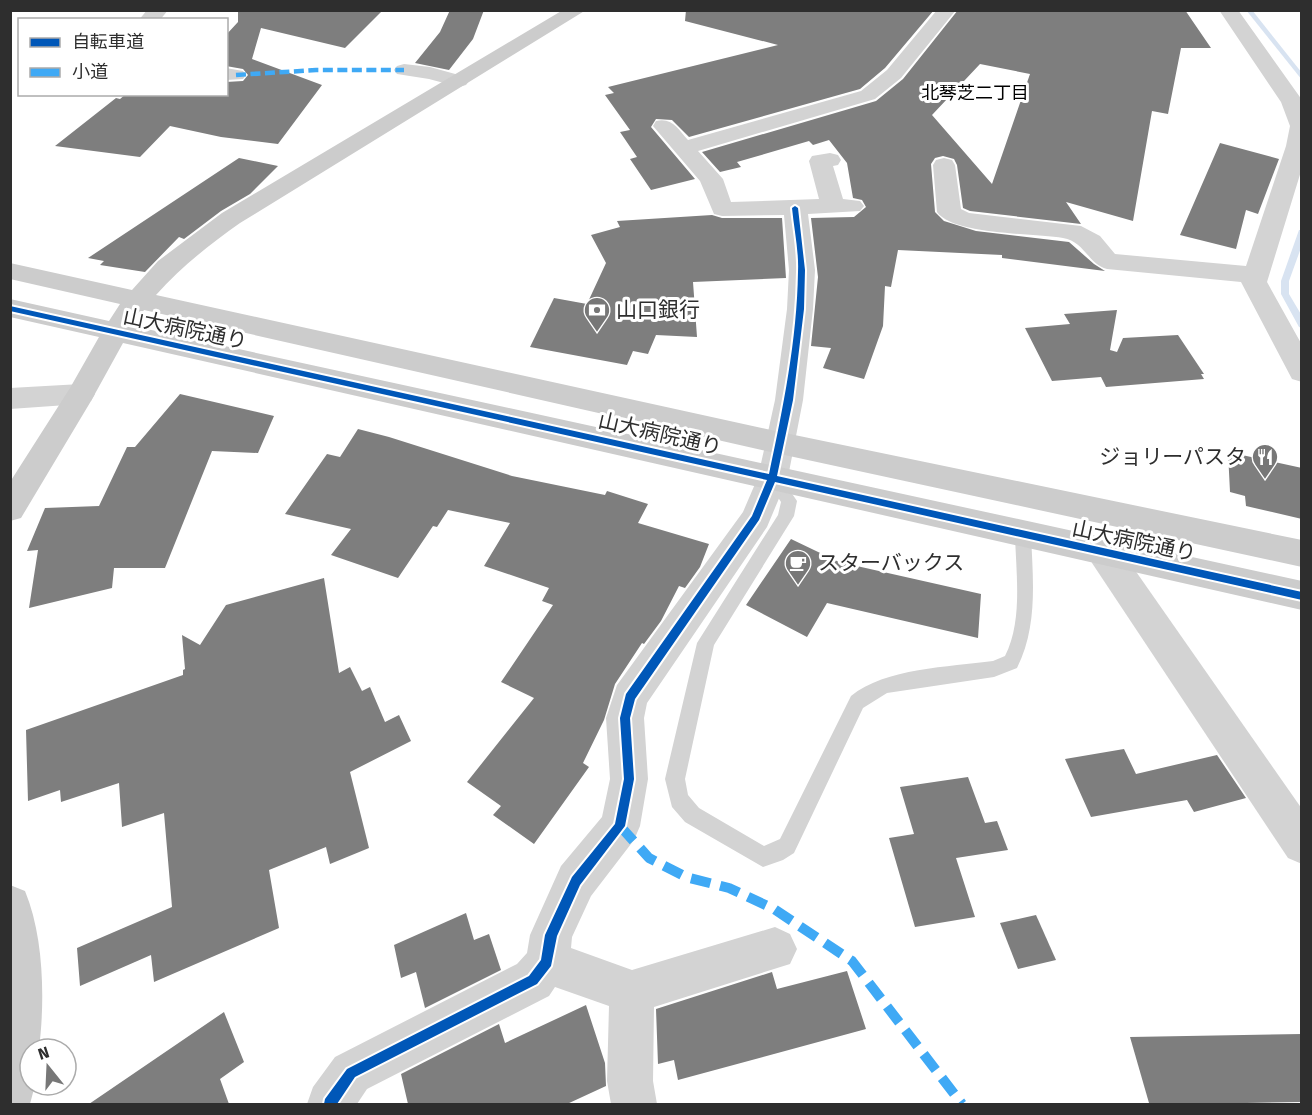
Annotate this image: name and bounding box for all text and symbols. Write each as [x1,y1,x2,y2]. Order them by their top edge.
legend [18,18,228,96]
text: 自転車道 [72,31,144,53]
text: 小道 [72,61,108,83]
district label: 北琴芝二丁目 [921,82,1029,104]
bank icon: 山口銀行 [582,295,612,333]
place label: 山口銀行 [616,297,700,323]
street label: 山大病院通り [121,303,249,355]
street label: 山大病院通り [596,407,724,461]
restaurant icon: ジョリーパスタ [1250,442,1280,480]
place label: ジョリーパスタ [1099,444,1246,470]
street label: 山大病院通り [1070,515,1198,567]
cafe icon: スターバックス [783,548,813,586]
place label: スターバックス [818,550,964,576]
north arrow [18,1037,78,1097]
text: N [36,1043,51,1064]

